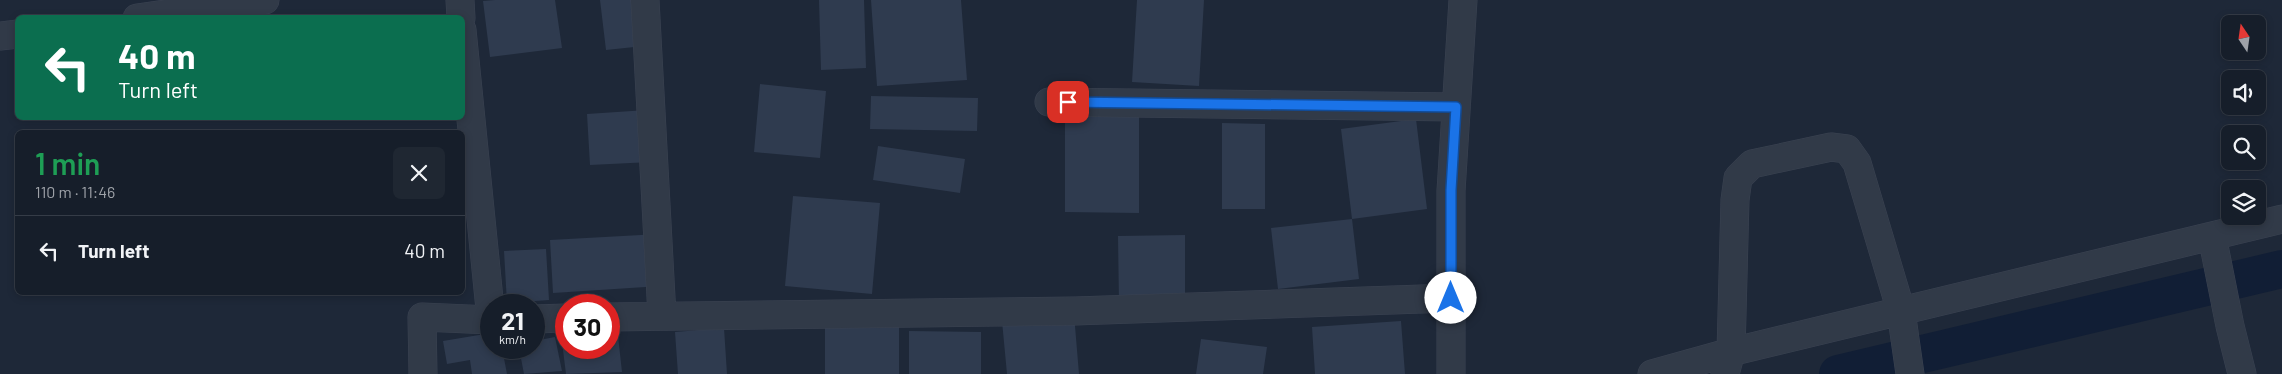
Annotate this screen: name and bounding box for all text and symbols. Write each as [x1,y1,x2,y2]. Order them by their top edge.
north arrow [2221,15,2266,60]
map controls [2221,15,2266,225]
text: 40 m [118,34,195,76]
icon: left [35,35,100,100]
button: sound [2221,70,2266,115]
text: Turn left [118,76,198,102]
pin [1047,81,1089,123]
icon: arrive [1054,88,1082,116]
button: search [2221,125,2266,170]
text: 1 min [35,145,100,181]
button: close [393,147,445,199]
button: layers [2221,180,2266,225]
text: 110 m · 11:46 [35,182,115,201]
icon: left [35,237,63,265]
text: Turn left [78,239,149,262]
text: 40 m [404,239,445,262]
position arrow [1424,271,1476,323]
speed limit sign: 30 [555,294,620,359]
text: 21 [501,305,524,335]
text: km/h [499,332,526,346]

